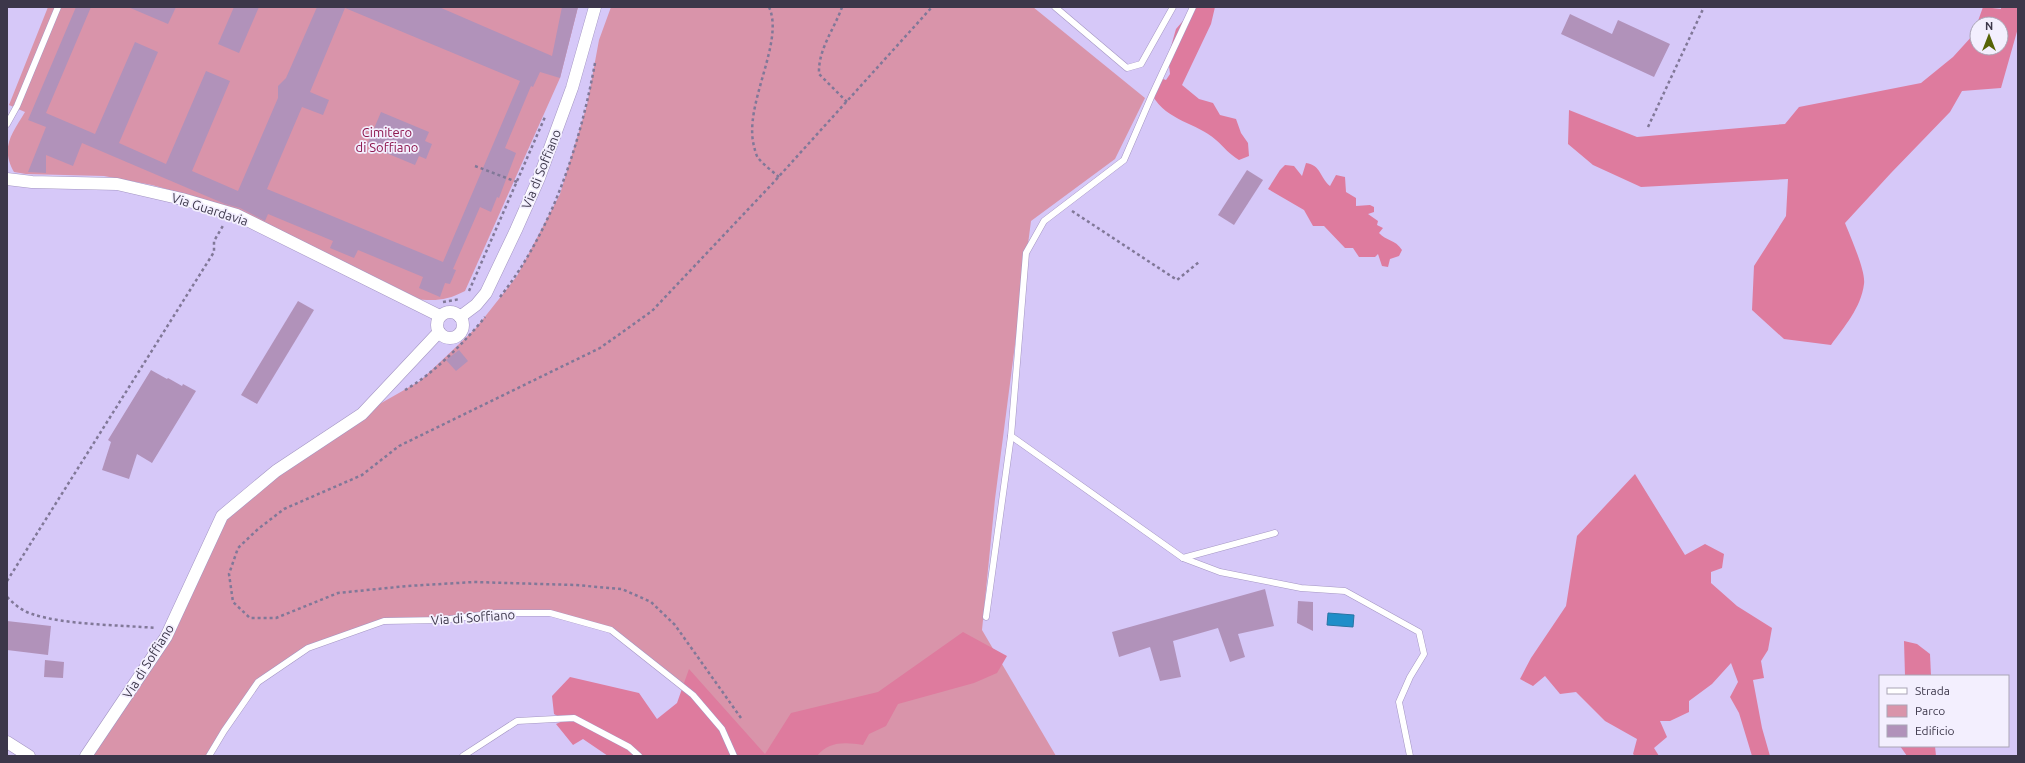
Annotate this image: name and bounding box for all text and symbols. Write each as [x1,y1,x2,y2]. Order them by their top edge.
north arrow [1969,16,2009,56]
text: N [1985,20,1993,32]
park label: Cimitero di Soffiano [356,125,418,154]
street label: Via di Soffiano [519,127,563,211]
street label: Via Guardavia [170,190,250,228]
street label: Via di Soffiano [430,607,516,627]
street label: Via di Soffiano [120,621,176,701]
legend [1879,675,2009,747]
text: Strada [1915,684,1950,697]
text: Parco [1915,704,1945,717]
text: Edificio [1915,724,1955,737]

